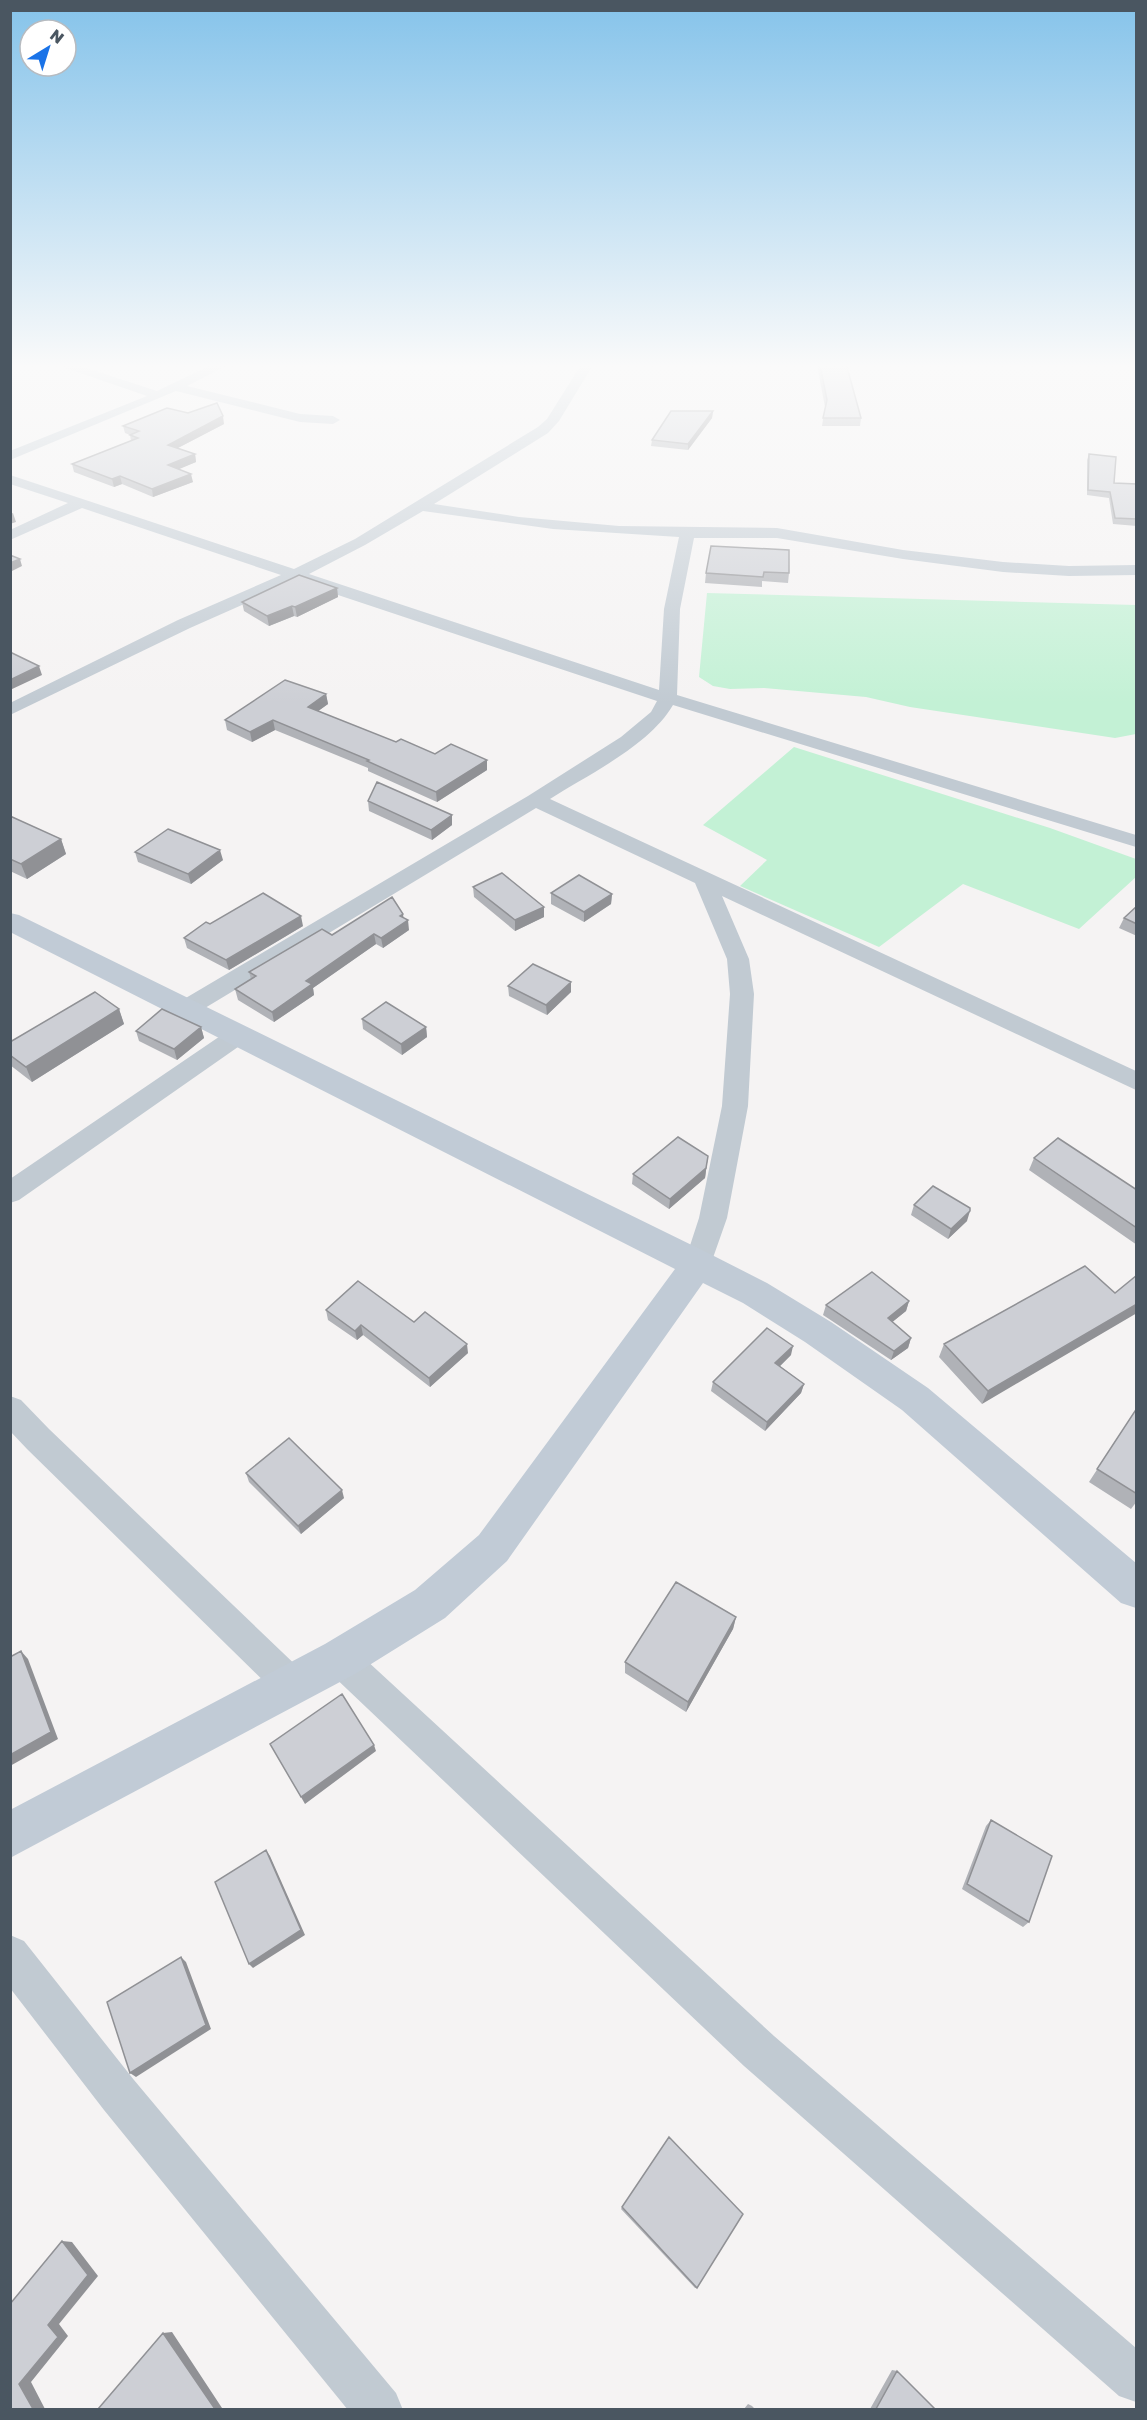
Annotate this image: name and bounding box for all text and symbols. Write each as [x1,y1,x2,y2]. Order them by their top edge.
north arrow [18,18,78,78]
text: N [46,25,68,48]

